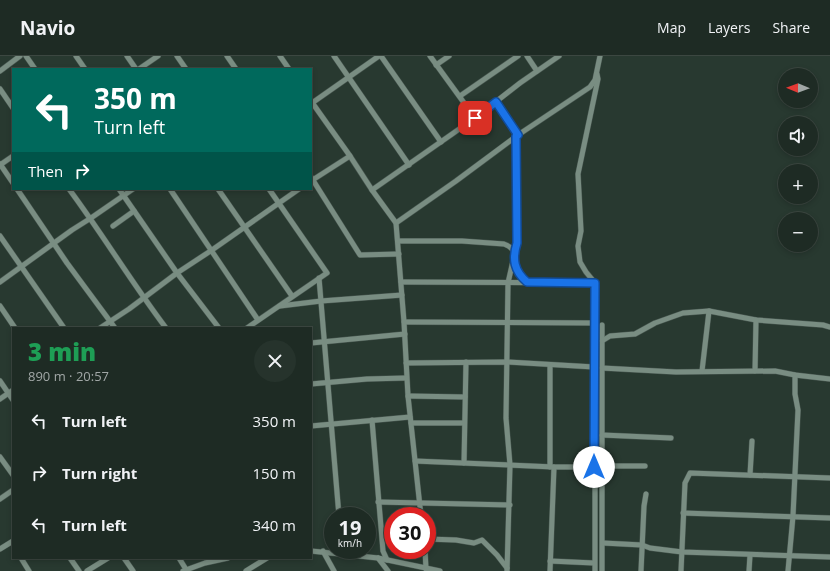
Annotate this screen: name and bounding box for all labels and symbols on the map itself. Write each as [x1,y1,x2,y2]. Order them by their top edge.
north arrow [778,68,818,108]
pin [458,101,492,135]
position arrow [573,446,615,488]
speed limit sign: 30 [384,507,436,559]

